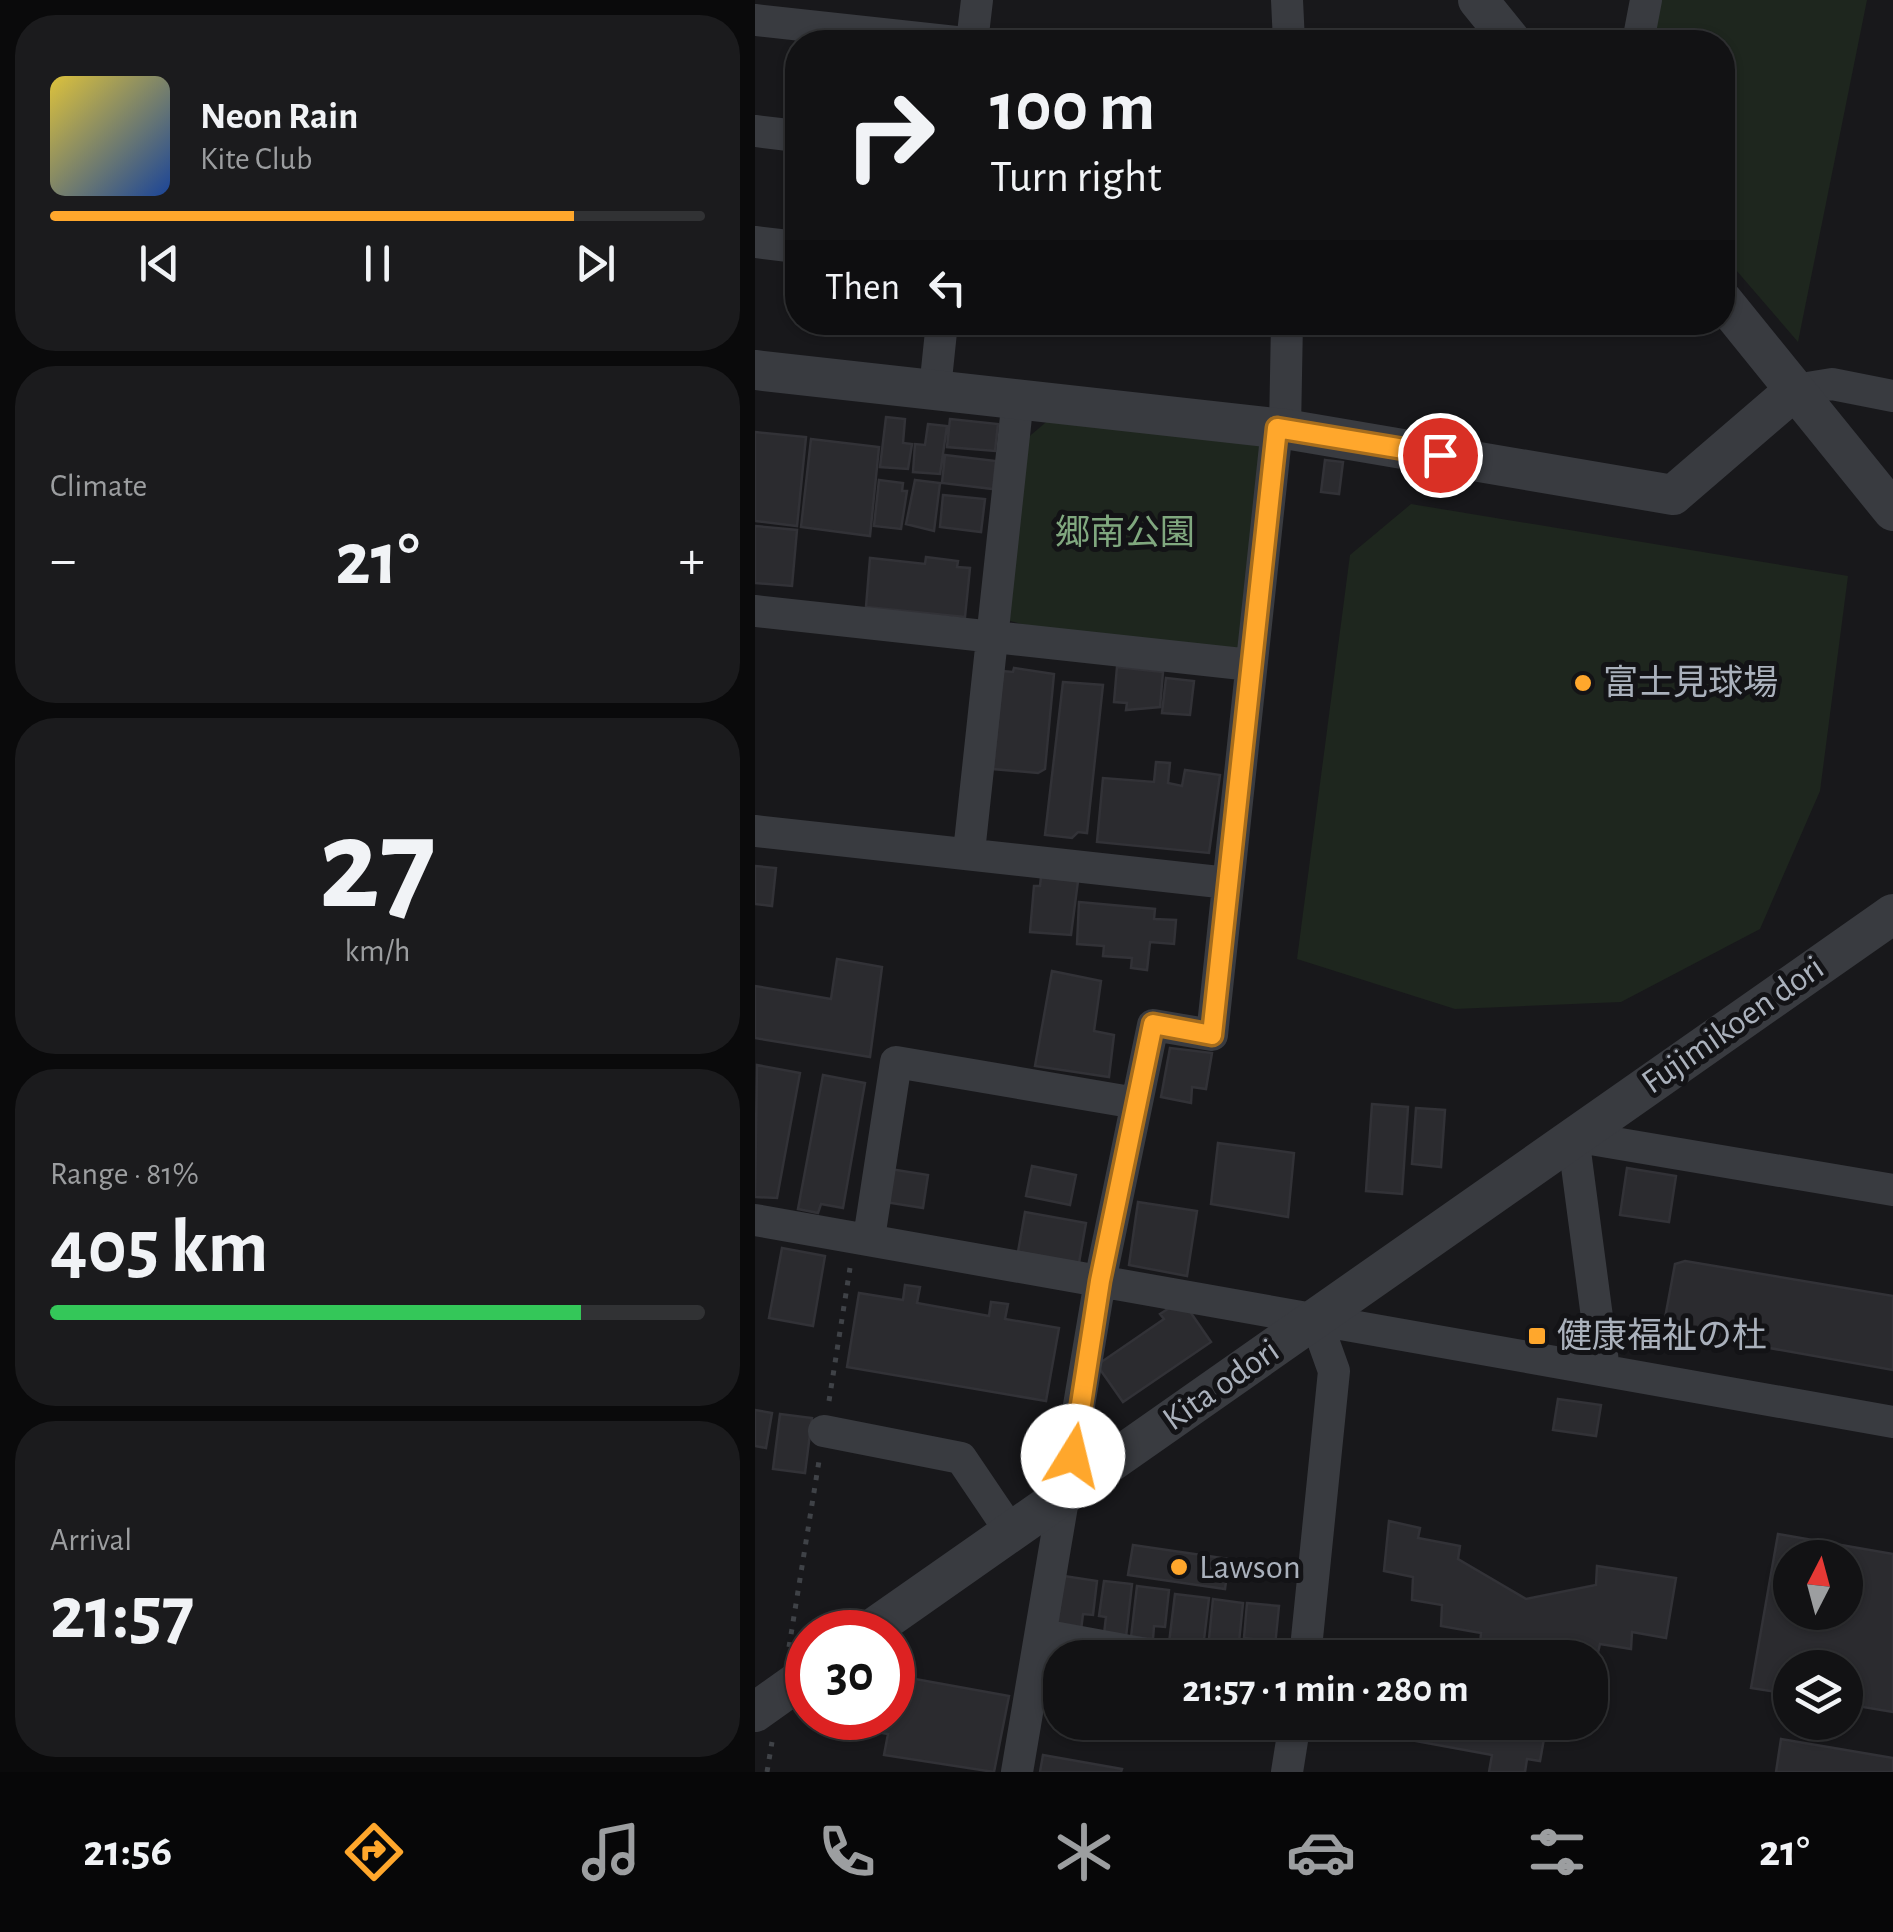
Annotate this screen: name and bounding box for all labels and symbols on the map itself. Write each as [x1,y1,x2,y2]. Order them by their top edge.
pin [1398,413,1483,498]
park label: 郷南公園 [1055,514,1195,551]
place label: 富士見球場 [1603,664,1778,701]
marker: 富士見球場 [1572,672,1594,694]
street label: Fujimikoen dori [1636,950,1830,1100]
place label: 健康福祉の杜 [1557,1317,1767,1354]
marker: 健康福祉の杜 [1526,1325,1548,1347]
street label: Kita odori [1157,1333,1285,1437]
position arrow [1021,1404,1125,1508]
north arrow [1773,1540,1863,1630]
place label: Lawson [1199,1550,1301,1585]
marker: Lawson [1168,1556,1190,1578]
speed limit sign: 30 [785,1610,915,1740]

